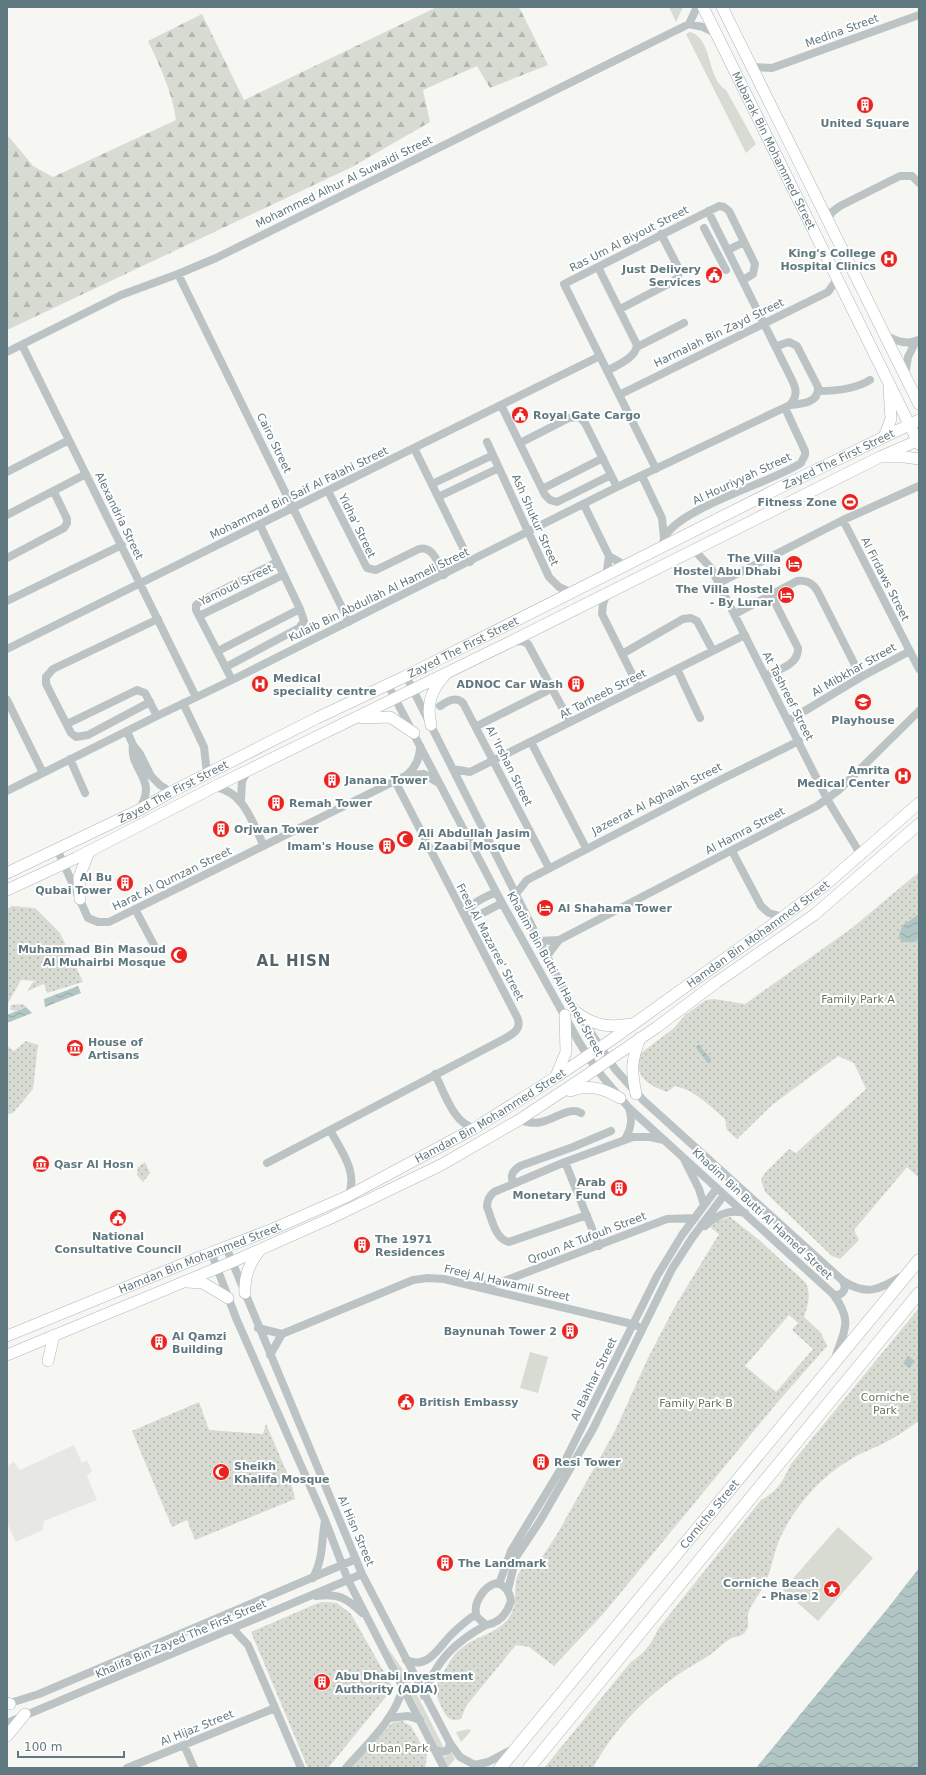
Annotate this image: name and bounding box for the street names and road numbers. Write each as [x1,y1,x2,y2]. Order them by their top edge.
street label: Medina Street [804,12,881,50]
street label: Mubarak Bin Mohammed Street [729,69,819,232]
street label: Mohammed Alhur Al Suwaidi Street [254,133,435,231]
street label: Ras Um Al Biyout Street [567,203,691,275]
street label: Harmalah Bin Zayd Street [652,296,787,370]
street label: Cairo Street [254,411,294,476]
street label: Zayed The First Street [781,426,897,492]
street label: Mohammad Bin Saif Al Falahi Street [208,444,391,542]
street label: Al Houriyyah Street [691,450,794,508]
street label: Alexandria Street [92,470,146,562]
street label: Ash Shukur Street [509,472,561,569]
street label: Yidha' Street [335,491,378,561]
street label: Al Firdaws Street [858,535,912,624]
street label: Kulaib Bin Abdullah Al Hameli Street [287,545,472,645]
street label: Yamoud Street [196,561,276,609]
street label: Zayed The First Street [406,614,521,681]
street label: Al Mibkhar Street [810,640,899,699]
street label: At Tashreef Street [760,649,816,743]
street label: At Tarheeb Street [557,666,649,721]
street label: Al 'Irshan Street [483,724,535,809]
street label: Zayed The First Street [116,757,231,826]
street label: Jazeerat Al Aghalah Street [589,760,725,838]
street label: Al Hamra Street [703,804,787,857]
street label: Harat Al Qumzan Street [110,844,234,914]
street label: Hamdan Bin Mohammed Street [684,877,833,990]
street label: Freej Al Mazaree' Street [454,881,527,1003]
street label: Khadim Bin Butti Al Hamed Street [504,889,606,1059]
street label: Hamdan Bin Mohammed Street [413,1066,569,1166]
street label: Khadim Bin Butti Al Hamed Street [689,1146,835,1283]
street label: Qroun At Tufouh Street [526,1209,649,1267]
street label: Hamdan Bin Mohammed Street [117,1220,283,1296]
street label: Freej Al Hawamil Street [443,1262,572,1304]
street label: Al Bahhar Street [568,1335,620,1423]
street label: Corniche Street [677,1477,742,1551]
street label: Al Hisn Street [335,1494,377,1569]
street label: Khalifa Bin Zayed The First Street [94,1597,269,1681]
street label: Al Hijaz Street [158,1707,236,1749]

